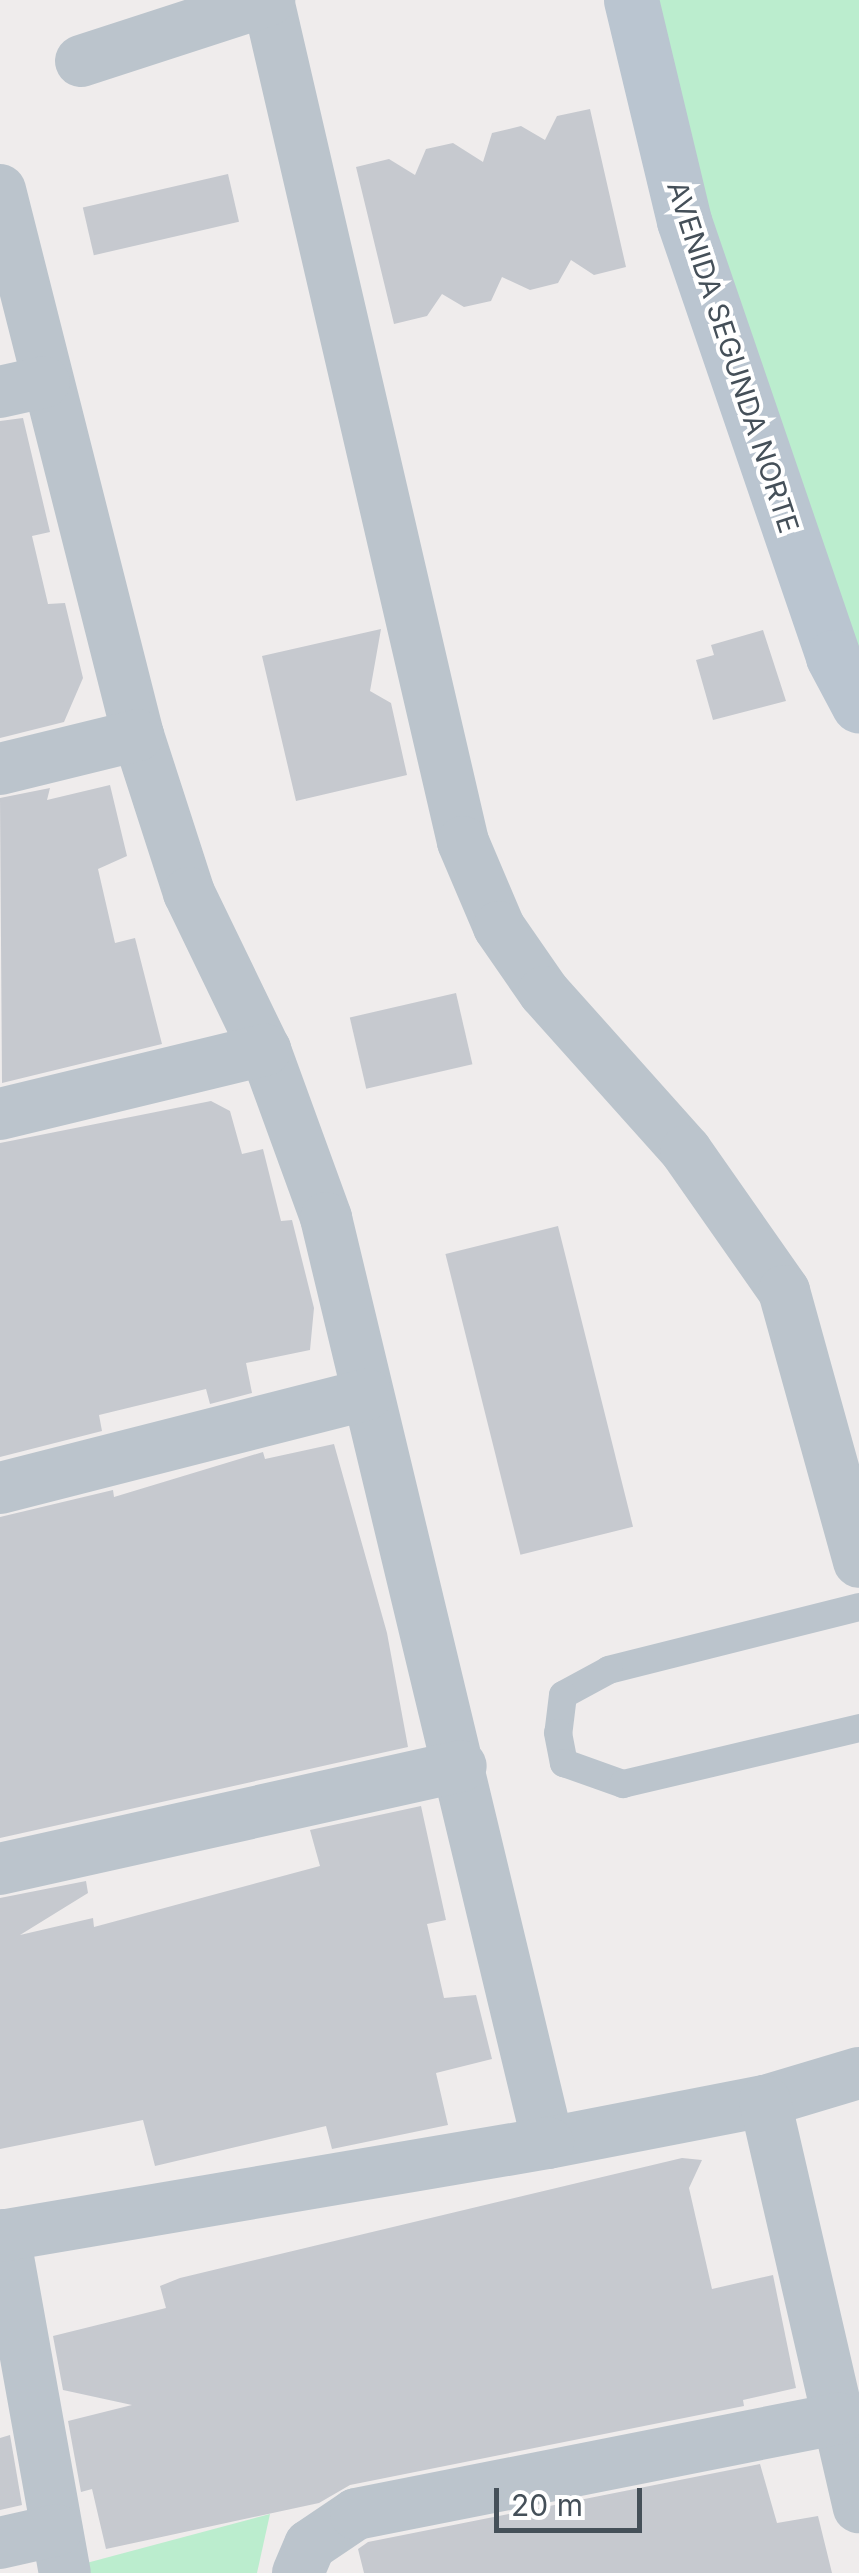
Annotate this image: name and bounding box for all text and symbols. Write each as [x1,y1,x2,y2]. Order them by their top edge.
street label: AVENIDA SEGUNDA NORTE [660,177,806,537]
scale bar [499,2468,646,2530]
text: 20 m [511,2487,583,2523]

